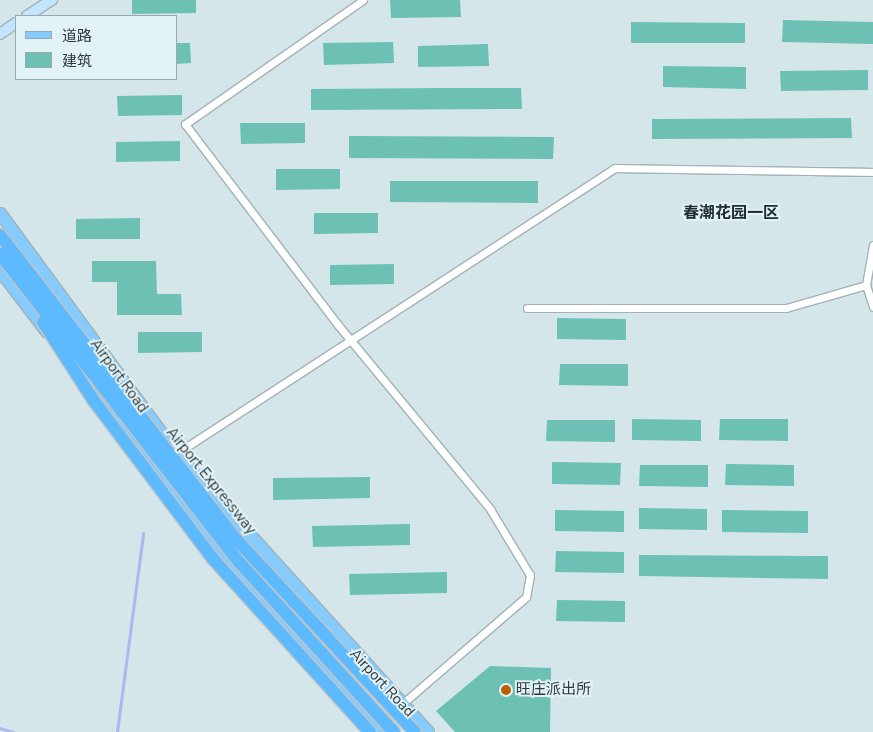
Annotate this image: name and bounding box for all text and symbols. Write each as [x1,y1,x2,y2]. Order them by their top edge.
legend [15,15,178,80]
text: 道路 [62,26,92,46]
text: 建筑 [62,51,92,71]
district label: 春潮花园一区 [683,203,779,223]
street label: Airport Road [86,336,152,416]
street label: Airport Expressway [162,424,260,538]
street label: Airport Road [346,645,418,721]
place label: 旺庄派出所 [516,681,591,699]
marker: 旺庄派出所 [500,684,512,696]

